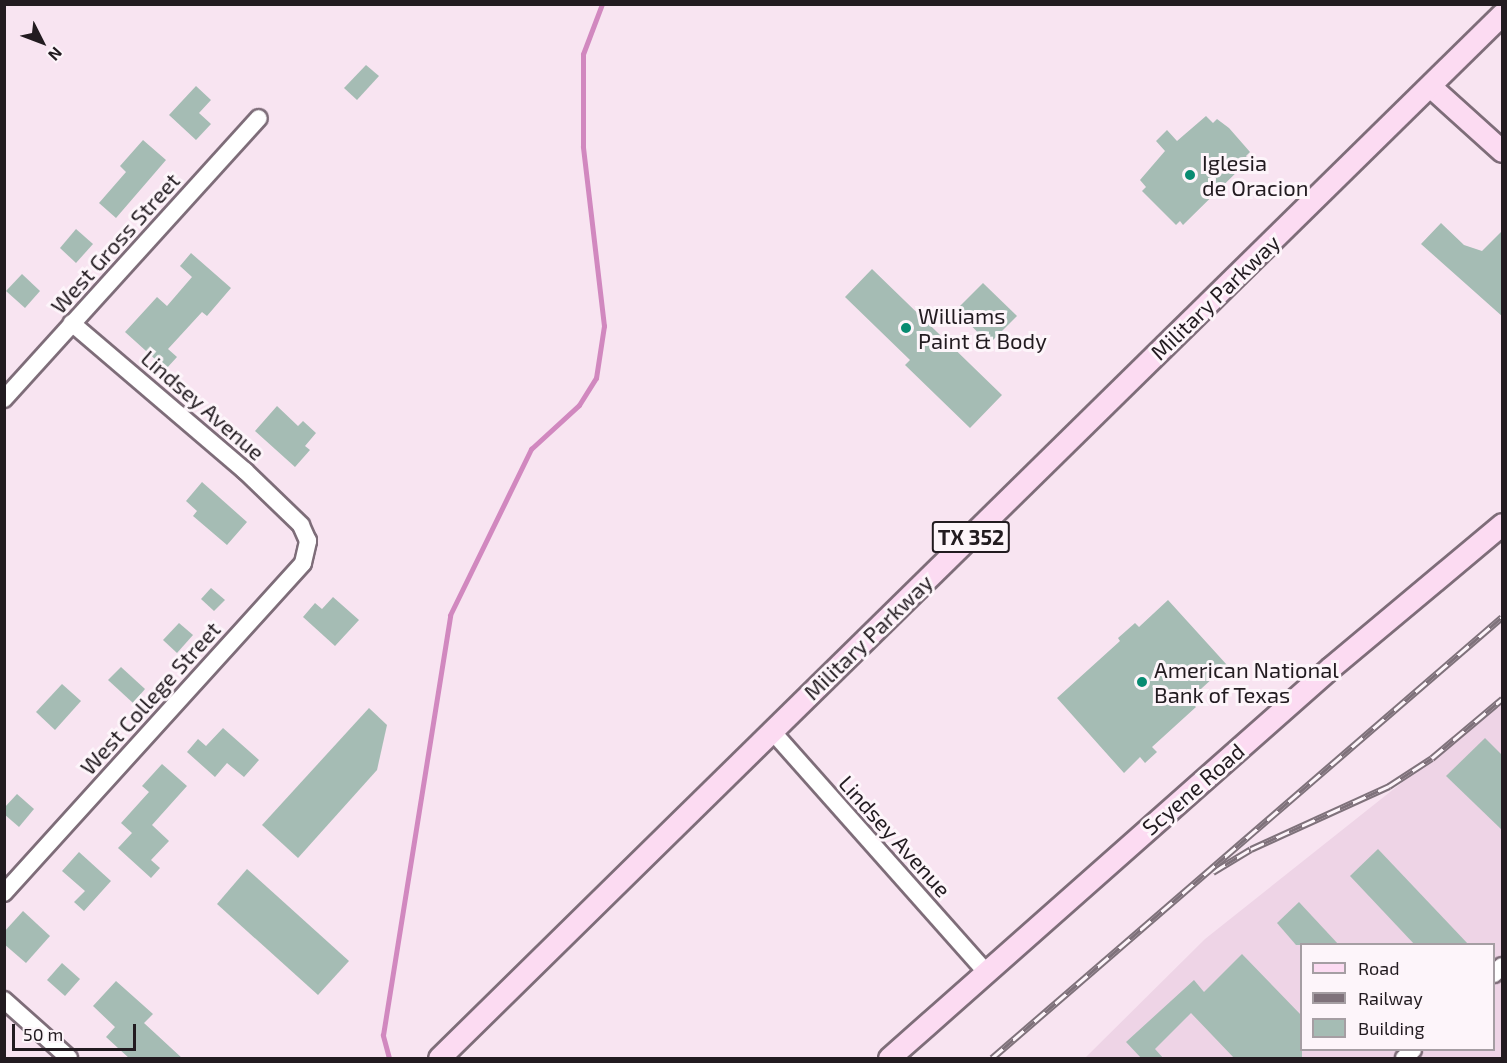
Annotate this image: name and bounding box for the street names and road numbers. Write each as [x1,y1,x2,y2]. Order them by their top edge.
street label: West Gross Street [45,167,185,319]
street label: Military Parkway [1145,229,1285,365]
street label: Lindsey Avenue [136,344,270,466]
road number: TX 352 [930,519,1012,555]
street label: Military Parkway [798,569,938,705]
street label: West College Street [74,616,226,780]
street label: Scyene Road [1137,738,1249,840]
street label: Lindsey Avenue [833,769,957,903]

